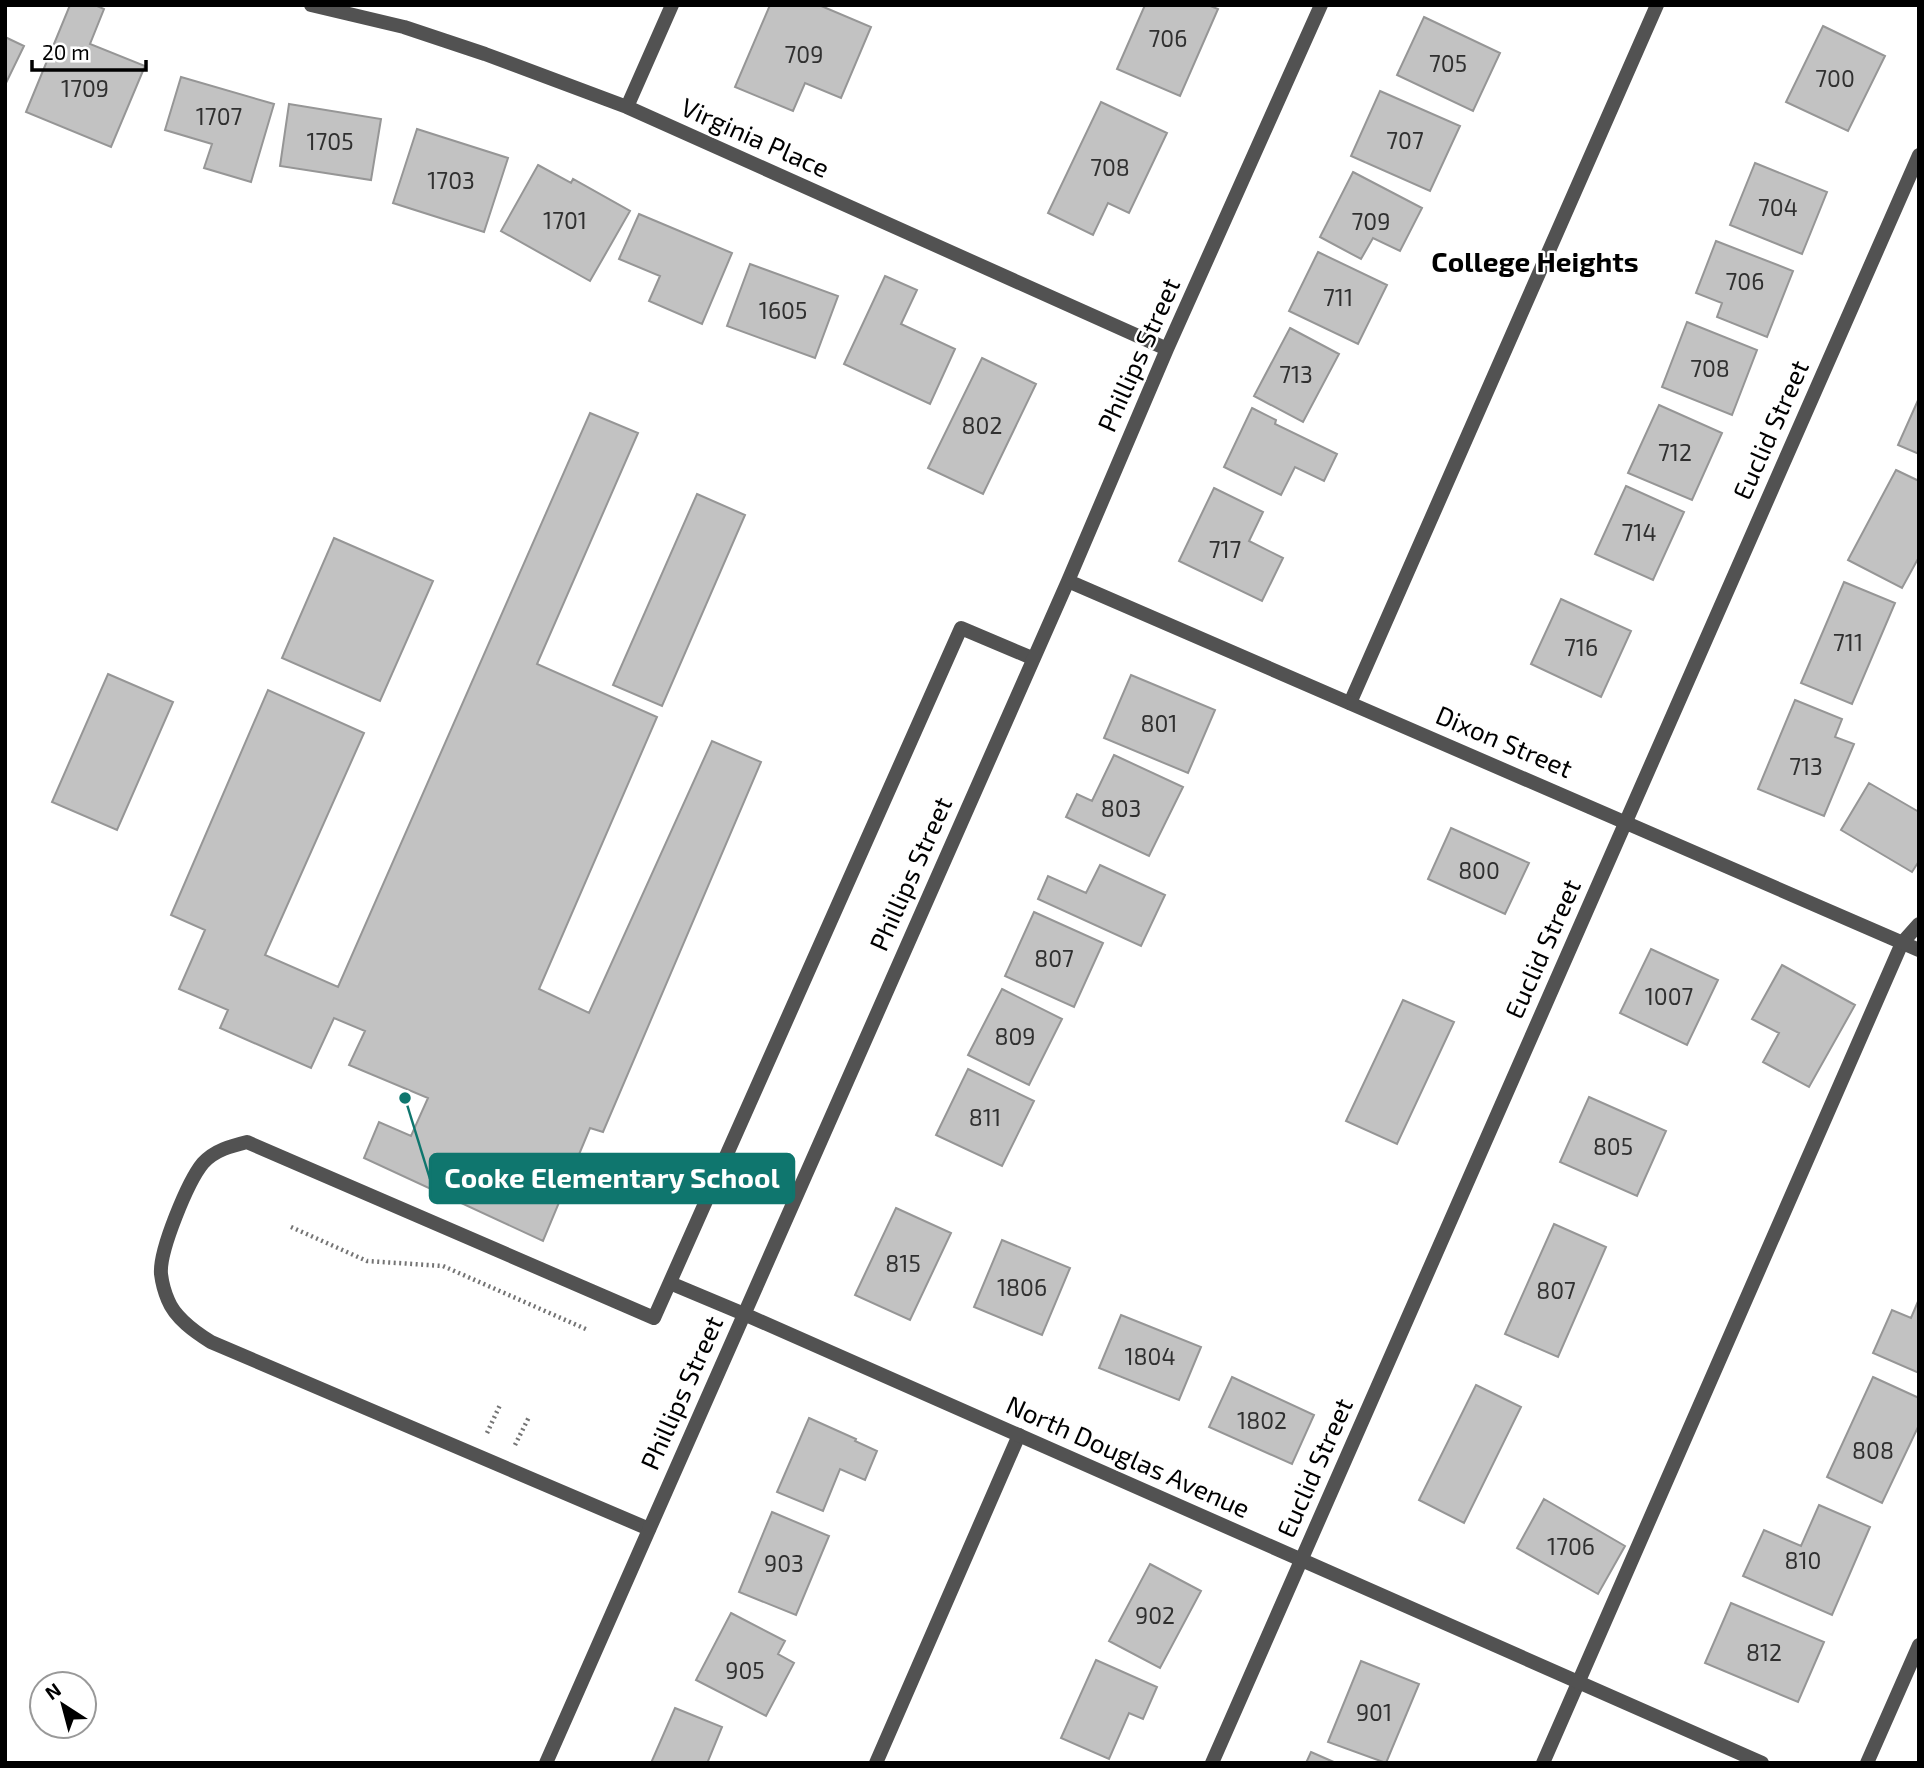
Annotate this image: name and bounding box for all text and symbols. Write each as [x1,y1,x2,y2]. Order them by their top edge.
house number: 706 [1149,24,1187,52]
scale bar [32,28,145,72]
text: 20 m [42,39,90,64]
house number: 709 [785,40,823,68]
house number: 705 [1429,49,1467,77]
house number: 700 [1815,64,1855,92]
house number: 1709 [61,74,109,102]
street label: Virginia Place [677,90,835,183]
house number: 1707 [196,102,243,130]
house number: 707 [1386,126,1424,154]
house number: 1705 [306,127,354,155]
house number: 708 [1090,153,1130,181]
house number: 1703 [427,166,475,194]
house number: 704 [1758,193,1798,221]
house number: 1701 [543,206,587,234]
house number: 709 [1352,207,1390,235]
district label: College Heights [1431,244,1639,278]
house number: 706 [1726,267,1764,295]
street label: Phillips Street [1090,273,1185,436]
house number: 711 [1323,283,1353,311]
house number: 1605 [759,296,807,324]
house number: 708 [1690,354,1730,382]
street label: Euclid Street [1725,355,1814,504]
house number: 713 [1279,360,1313,388]
house number: 802 [962,411,1002,439]
house number: 712 [1658,438,1692,466]
house number: 714 [1621,518,1657,546]
house number: 717 [1209,535,1242,563]
house number: 711 [1833,628,1863,656]
house number: 716 [1564,633,1598,661]
street label: Dixon Street [1432,698,1577,783]
house number: 801 [1141,709,1177,737]
house number: 713 [1789,752,1823,780]
street label: Phillips Street [862,792,957,955]
house number: 803 [1101,794,1141,822]
house number: 800 [1458,856,1500,884]
street label: Euclid Street [1497,874,1586,1023]
house number: 807 [1034,944,1074,972]
house number: 1007 [1645,982,1694,1010]
house number: 809 [995,1022,1036,1050]
house number: 811 [969,1103,1001,1131]
house number: 805 [1593,1132,1633,1160]
callout: Cooke Elementary School [430,1154,794,1203]
text: Cooke Elementary School [444,1160,780,1194]
house number: 815 [885,1249,921,1277]
house number: 1806 [997,1273,1047,1301]
house number: 807 [1536,1276,1576,1304]
street label: Phillips Street [633,1311,728,1474]
house number: 1804 [1124,1342,1176,1370]
street label: North Douglas Avenue [1002,1388,1255,1523]
street label: Euclid Street [1269,1393,1358,1542]
house number: 1802 [1237,1406,1287,1434]
house number: 808 [1852,1436,1894,1464]
house number: 1706 [1547,1532,1595,1560]
house number: 810 [1785,1546,1821,1574]
house number: 903 [764,1549,804,1577]
house number: 902 [1135,1601,1175,1629]
house number: 812 [1746,1638,1782,1666]
house number: 905 [725,1656,765,1684]
north arrow [28,1670,98,1740]
text: N [40,1678,65,1704]
house number: 901 [1356,1698,1392,1726]

